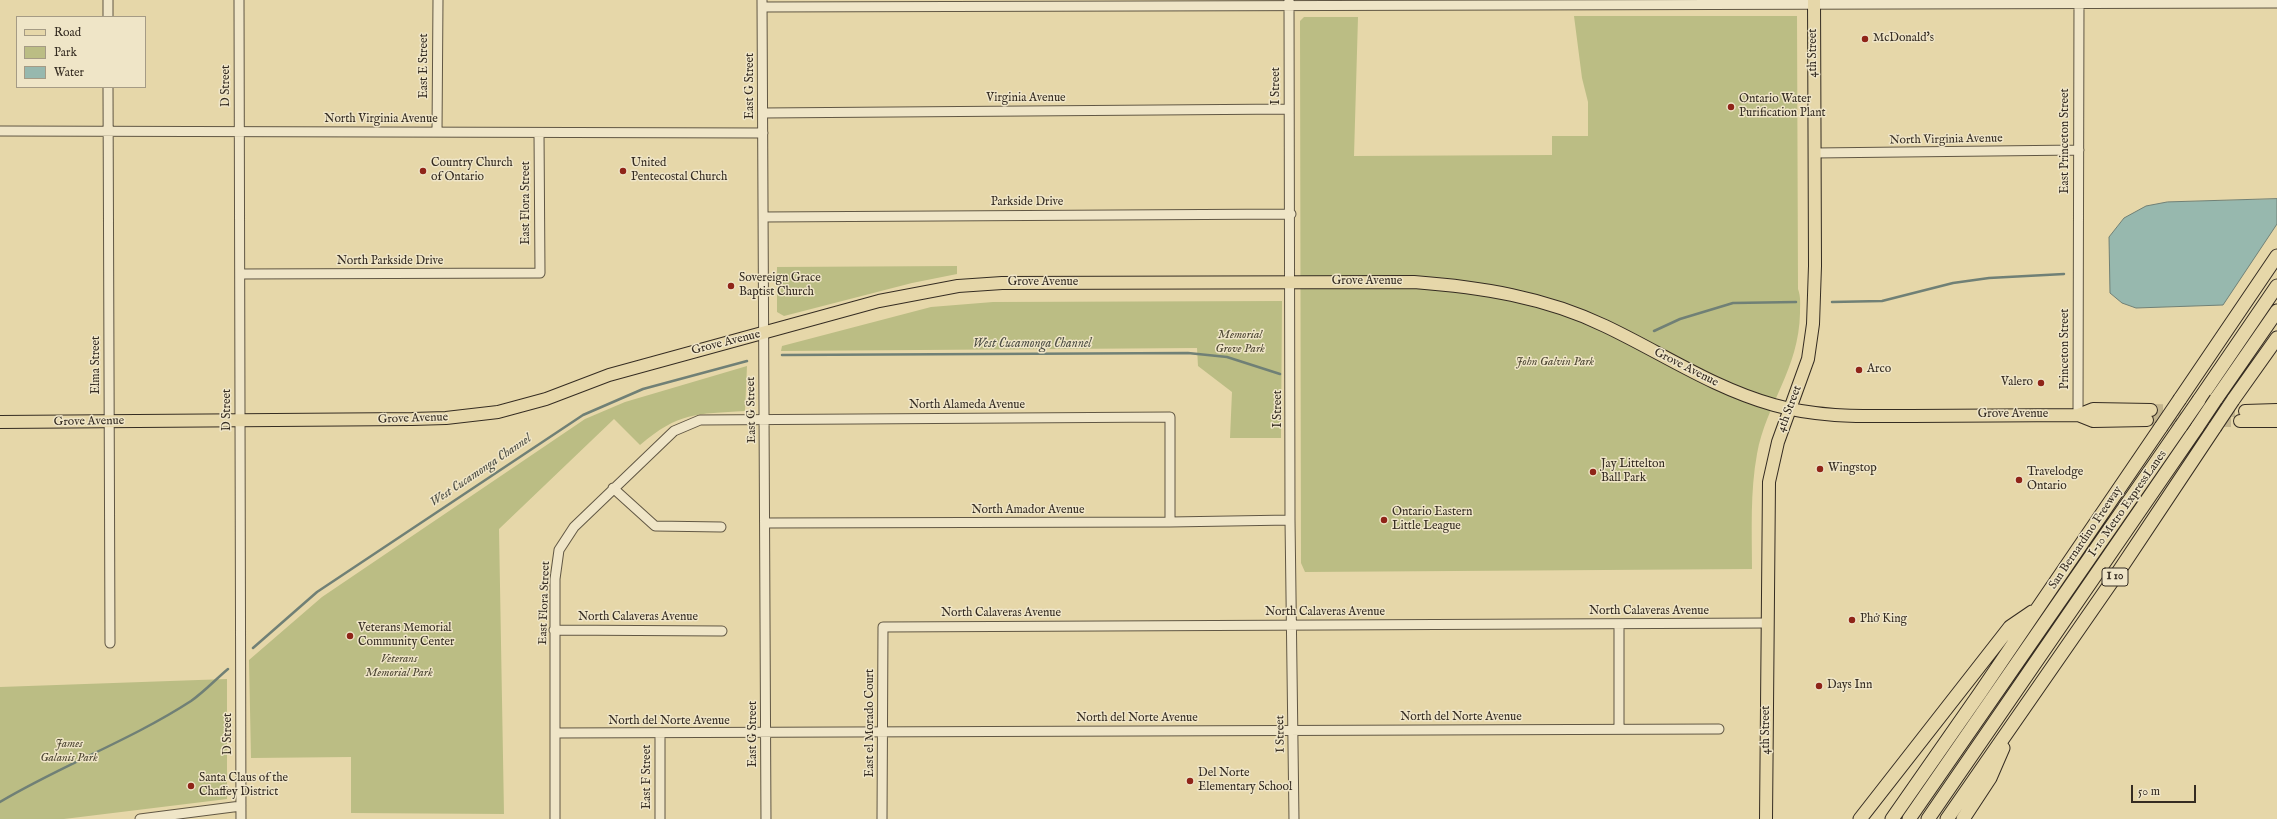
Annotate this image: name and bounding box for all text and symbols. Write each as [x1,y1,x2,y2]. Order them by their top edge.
legend [16,16,146,88]
text: Road [54,25,81,40]
street label: 4th Street [1807,29,1821,77]
place label: McDonald's [1873,32,1934,46]
street label: East E Street [418,33,432,99]
marker: McDonald's [1860,34,1870,44]
text: Park [54,45,77,60]
street label: East G Street [744,53,758,119]
text: Water [54,65,84,80]
street label: D Street [220,65,234,107]
street label: I Street [1270,67,1284,105]
street label: East Princeton Street [2059,88,2073,194]
street label: Virginia Avenue [986,92,1066,106]
place label: Ontario Water Purification Plant [1739,93,1826,121]
marker: Ontario Water Purification Plant [1726,102,1736,112]
street label: North Virginia Avenue [324,113,438,127]
street label: North Virginia Avenue [1889,132,2003,148]
place label: Country Church of Ontario [431,157,513,185]
place label: United Pentecostal Church [631,157,727,185]
street label: East Flora Street [520,161,534,245]
marker: Country Church of Ontario [418,166,428,176]
marker: United Pentecostal Church [618,166,628,176]
street label: Parkside Drive [991,196,1063,210]
street label: North Parkside Drive [337,255,443,269]
place label: Sovereign Grace Baptist Church [739,272,821,300]
street label: Grove Avenue [1332,275,1402,289]
street label: Grove Avenue [1008,276,1078,290]
marker: Sovereign Grace Baptist Church [726,281,736,291]
street label: Princeton Street [2059,309,2073,389]
street label: Grove Avenue [690,328,762,358]
park label: Memorial Grove Park [1215,329,1265,357]
street label: Elma Street [90,336,104,394]
water label: West Cucamonga Channel [973,336,1091,352]
street label: Grove Avenue [1651,346,1721,390]
park label: John Galvin Park [1516,356,1594,370]
place label: Arco [1867,363,1891,377]
marker: Arco [1854,365,1864,375]
place label: Valero [2001,376,2033,390]
street label: East G Street [744,377,760,443]
marker: Valero [2036,378,2046,388]
street label: 4th Street [1775,384,1805,434]
street label: D Street [221,389,235,431]
street label: I Street [1272,390,1286,428]
street label: North Alameda Avenue [909,399,1025,413]
street label: Grove Avenue [1978,408,2048,422]
street label: Grove Avenue [378,411,448,427]
street label: Grove Avenue [54,414,124,430]
water label: West Cucamonga Channel [427,431,535,511]
street label: I-10 Metro ExpressLanes [2086,448,2170,560]
place label: Jay Littelton Ball Park [1601,458,1665,486]
place label: Wingstop [1828,462,1877,476]
marker: Wingstop [1815,464,1825,474]
place label: Travelodge Ontario [2027,466,2083,494]
marker: Jay Littelton Ball Park [1588,467,1598,477]
marker: Travelodge Ontario [2014,475,2024,485]
street label: San Bernardino Freeway [2046,484,2126,592]
street label: North Amador Avenue [971,504,1085,518]
place label: Ontario Eastern Little League [1392,506,1472,534]
marker: Ontario Eastern Little League [1379,515,1389,525]
street label: East Flora Street [536,561,554,645]
road number: I 10 [2102,568,2128,586]
street label: North Calaveras Avenue [1589,605,1709,619]
street label: North Calaveras Avenue [1265,606,1385,620]
street label: North Calaveras Avenue [941,607,1061,621]
street label: North Calaveras Avenue [578,611,698,625]
place label: Phở King [1860,613,1907,627]
marker: Phở King [1847,615,1857,625]
place label: Veterans Memorial Community Center [358,622,454,650]
marker: Veterans Memorial Community Center [345,631,355,641]
park label: Veterans Memorial Park [365,653,433,681]
street label: East el Morado Court [864,669,878,777]
place label: Days Inn [1827,679,1872,693]
marker: Days Inn [1814,681,1824,691]
street label: East G Street [747,701,761,767]
street label: 4th Street [1760,706,1774,754]
street label: North del Norte Avenue [1400,711,1522,725]
street label: North del Norte Avenue [1076,712,1198,726]
street label: D Street [222,713,236,755]
street label: North del Norte Avenue [608,715,730,729]
street label: I Street [1273,715,1289,753]
park label: James Galanis Park [40,738,98,766]
street label: East F Street [641,745,655,809]
place label: Del Norte Elementary School [1198,767,1292,795]
place label: Santa Claus of the Chaffey District [199,772,288,800]
marker: Del Norte Elementary School [1185,776,1195,786]
scale bar [2133,777,2198,803]
marker: Santa Claus of the Chaffey District [186,781,196,791]
text: 50 m [2138,784,2160,799]

